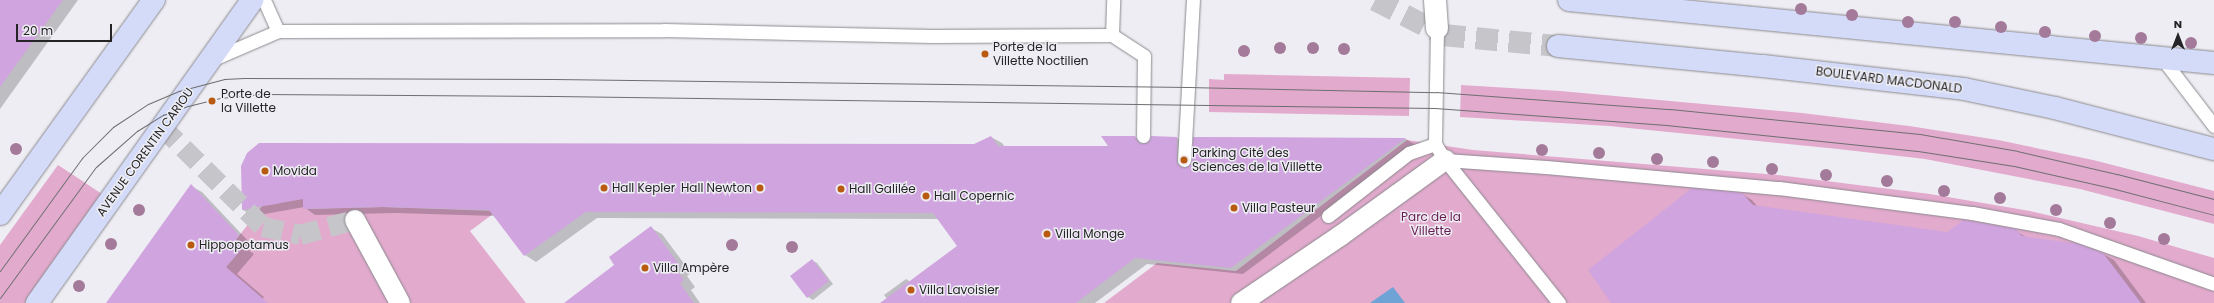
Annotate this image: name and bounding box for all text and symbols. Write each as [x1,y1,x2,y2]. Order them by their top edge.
scale bar [18,16,114,42]
north arrow [2158,16,2198,56]
text: N [2174,16,2182,32]
text: 20 m [23,22,53,39]
place label: Porte de la Villette Noctilien [993,40,1089,68]
marker: Porte de la Villette Noctilien [980,49,990,59]
street label: BOULEVARD MACDONALD [1815,64,1963,96]
street label: AVENUE CORENTIN CARIOU [94,85,196,219]
place label: Porte de la Villette [221,87,276,115]
marker: Porte de la Villette [206,95,218,107]
place label: Parking Cité des Sciences de la Villette [1192,146,1322,174]
marker: Parking Cité des Sciences de la Villette [1179,155,1189,165]
place label: Movida [273,164,317,178]
marker: Movida [260,166,270,176]
place label: Hall Kepler [612,181,675,195]
place label: Hall Newton [681,181,752,195]
place label: Hall Galilée [849,182,916,196]
marker: Hall Kepler [599,183,609,193]
marker: Hall Newton [755,183,765,193]
marker: Hall Galilée [836,184,846,194]
place label: Hall Copernic [934,189,1014,203]
marker: Hall Copernic [921,191,931,201]
place label: Villa Pasteur [1242,201,1316,215]
marker: Villa Pasteur [1229,203,1239,213]
park label: Parc de la Villette [1401,210,1461,238]
place label: Villa Monge [1055,227,1125,241]
marker: Villa Monge [1042,229,1052,239]
place label: Hippopotamus [199,238,289,252]
marker: Hippopotamus [186,240,196,250]
place label: Villa Ampère [653,261,729,275]
marker: Villa Ampère [640,263,650,273]
place label: Villa Lavoisier [919,283,999,297]
marker: Villa Lavoisier [906,285,916,295]

